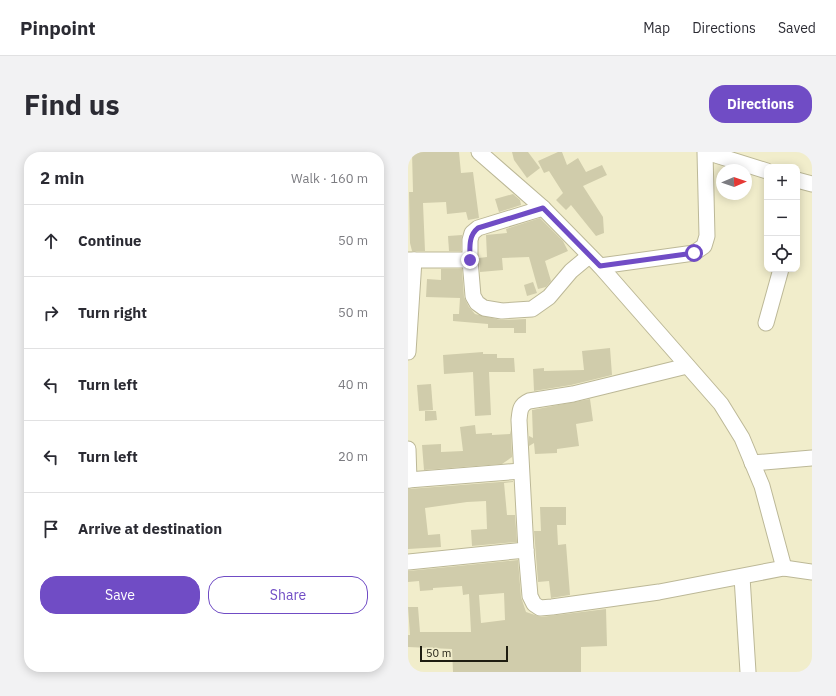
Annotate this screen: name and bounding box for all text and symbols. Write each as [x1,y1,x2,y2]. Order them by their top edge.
text: Pinpoint [20,16,96,40]
text: Map [643,19,670,37]
text: Directions [692,19,756,37]
text: Saved [778,19,816,37]
button: Directions [709,85,812,123]
text: Find us [24,86,120,123]
north arrow [716,164,752,200]
map controls [764,164,800,272]
button: + [764,164,800,200]
text: 2 min [40,167,84,189]
text: Walk · 160 m [291,170,368,187]
button: − [764,200,800,236]
icon: ahead [40,230,62,252]
text: Continue [78,231,142,250]
text: 50 m [338,232,368,249]
button: locate [764,236,800,272]
route start [685,244,703,262]
route end [461,251,479,269]
icon: right [40,302,62,324]
text: Turn right [78,303,147,322]
text: 50 m [338,304,368,321]
icon: left [40,374,62,396]
text: Turn left [78,375,138,394]
text: 40 m [338,376,368,393]
icon: left [40,446,62,468]
text: Turn left [78,447,138,466]
text: 20 m [338,448,368,465]
icon: arrive [40,518,62,540]
text: Arrive at destination [78,519,222,538]
button: Save [40,576,200,614]
button: Share [208,576,368,614]
scale bar [420,644,508,663]
text: 50 m [426,646,451,660]

